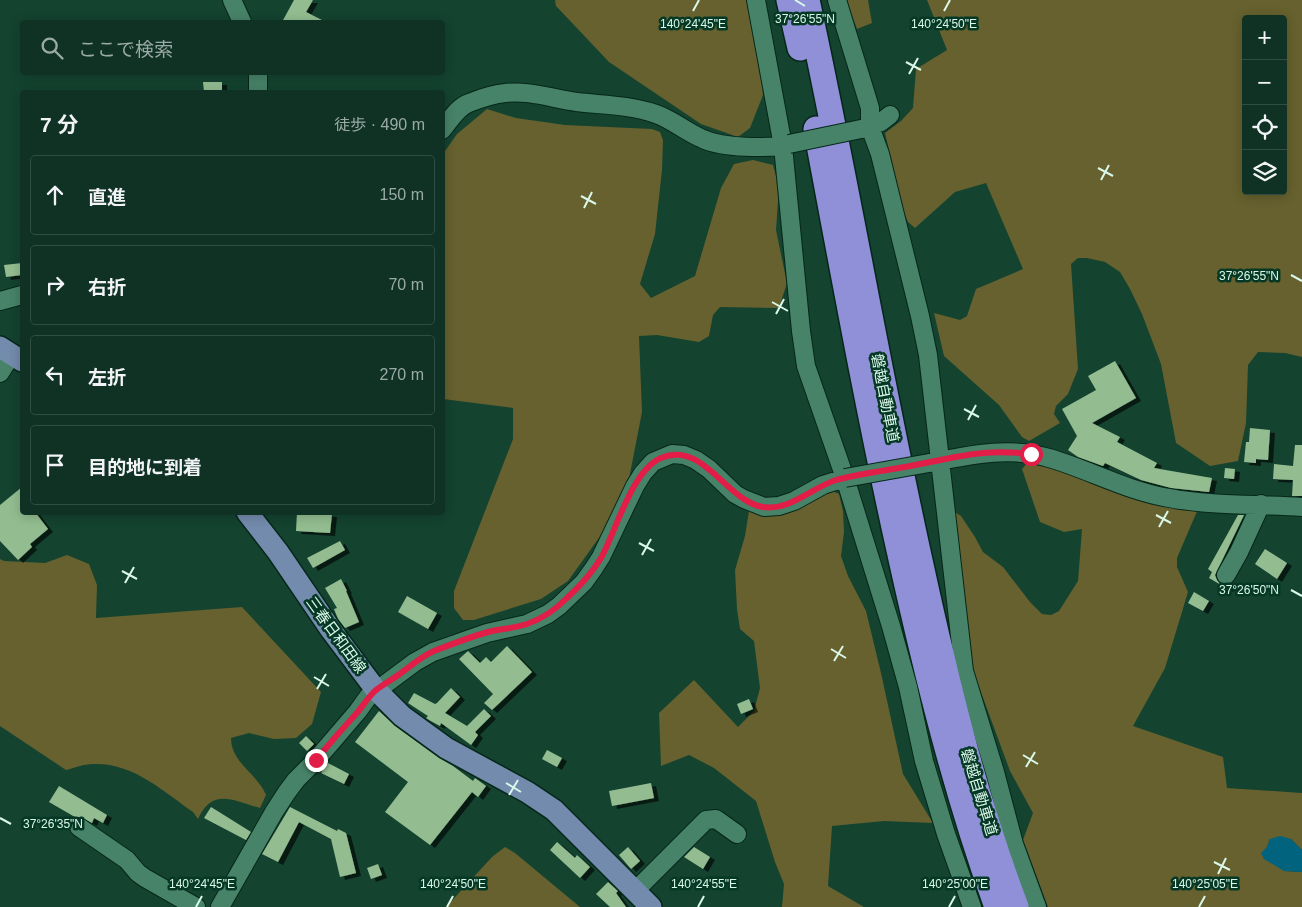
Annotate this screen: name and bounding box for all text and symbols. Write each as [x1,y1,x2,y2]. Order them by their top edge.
text: 37°26'55"N [775,12,835,26]
map controls [1242,15,1287,195]
button: + [1242,15,1287,60]
text: 140°24'45"E [660,17,726,31]
text: 140°24'50"E [911,17,977,31]
search box [20,20,445,75]
icon: search [38,34,66,62]
text: ここで検索 [78,39,173,60]
button: − [1242,60,1287,105]
button: locate [1242,105,1287,150]
text: 7 分 [40,113,79,136]
text: 徒歩 · 490 m [334,116,425,133]
button: layers [1242,150,1287,195]
icon: ahead [41,181,69,209]
text: 150 m [380,186,424,203]
text: 直進 [88,187,126,208]
text: 37°26'55"N [1219,269,1279,283]
icon: right [41,271,69,299]
text: 70 m [388,276,424,293]
text: 右折 [88,277,126,298]
street label: 磐越自動車道 [869,352,902,444]
icon: left [41,361,69,389]
text: 270 m [380,366,424,383]
text: 左折 [88,367,126,388]
route start [1020,443,1043,466]
icon: arrive [41,451,69,479]
text: 目的地に到着 [88,457,202,478]
text: 37°26'50"N [1219,583,1279,597]
street label: 三春日和田線 [303,593,370,676]
street label: 磐越自動車道 [958,746,1001,837]
route end [305,749,328,772]
text: 37°26'35"N [23,817,83,831]
text: 140°24'45"E [169,877,235,891]
text: 140°24'50"E [420,877,486,891]
text: 140°24'55"E [671,877,737,891]
text: 140°25'00"E [922,877,988,891]
text: 140°25'05"E [1172,877,1238,891]

